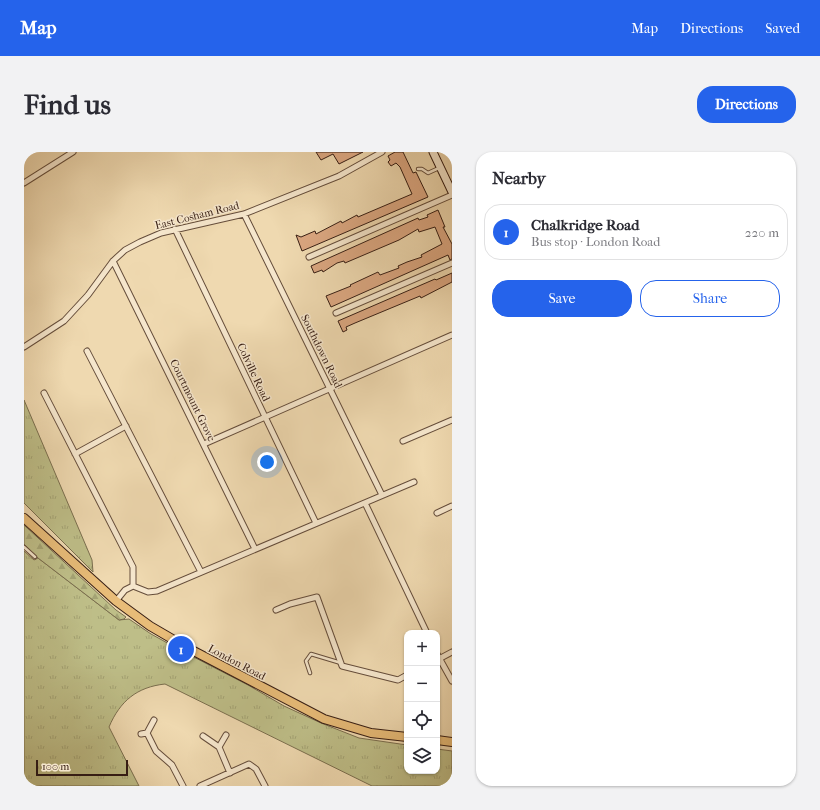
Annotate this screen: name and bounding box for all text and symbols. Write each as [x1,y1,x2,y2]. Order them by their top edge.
text: Map [20,17,56,39]
text: Map [631,20,658,37]
text: Directions [680,20,743,37]
text: Saved [765,20,800,37]
button: Directions [697,86,796,123]
text: Find us [24,88,111,121]
text: Nearby [492,168,546,188]
street label: East Cosham Road [154,198,242,232]
text: Chalkridge Road [531,216,639,234]
text: 1 [504,225,508,240]
text: 220 m [745,225,779,240]
text: Bus stop · London Road [531,234,660,249]
button: Save [492,280,632,317]
button: Share [640,280,780,317]
street label: Southdown Road [298,312,345,391]
street label: Colville Road [234,341,273,404]
street label: Courtmount Grove [167,357,218,444]
your location [257,452,277,472]
map controls [404,630,440,774]
button: + [404,630,440,666]
pin: 1 [168,634,194,664]
street label: London Road [206,642,269,684]
button: − [404,666,440,702]
button: locate [404,702,440,738]
button: layers [404,738,440,774]
scale bar [36,758,128,777]
text: 100 m [42,760,70,773]

